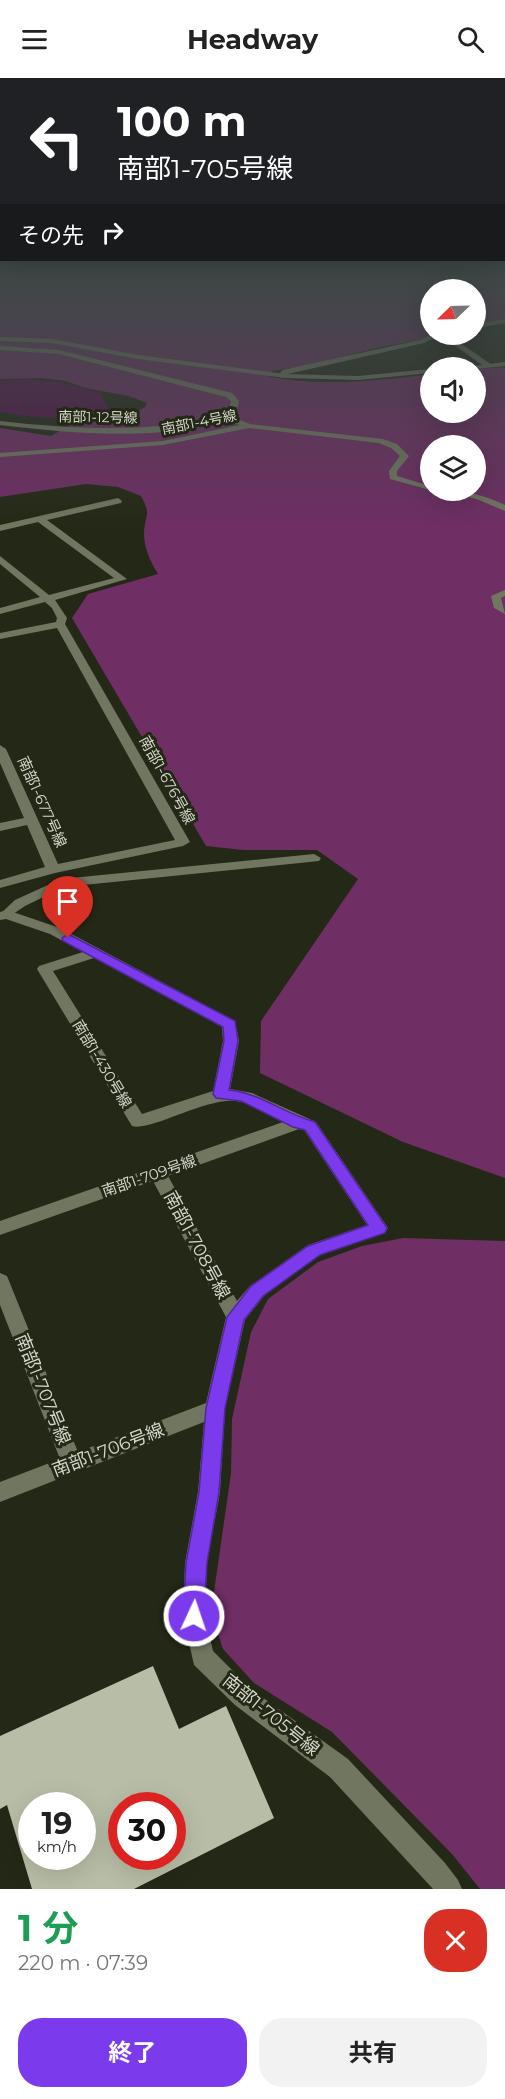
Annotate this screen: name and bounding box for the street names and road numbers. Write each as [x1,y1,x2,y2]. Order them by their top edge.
street label: 南部1-4号線 [160,406,238,438]
street label: 南部1-12号線 [58,407,138,427]
street label: 南部1-676号線 [135,732,199,827]
street label: 南部1-677号線 [14,753,71,850]
street label: 南部1-430号線 [69,1016,136,1111]
street label: 南部1-709号線 [99,1150,199,1201]
street label: 南部1-708号線 [159,1187,235,1303]
street label: 南部1-707号線 [11,1330,75,1448]
street label: 南部1-706号線 [49,1419,167,1481]
street label: 南部1-705号線 [218,1669,324,1761]

